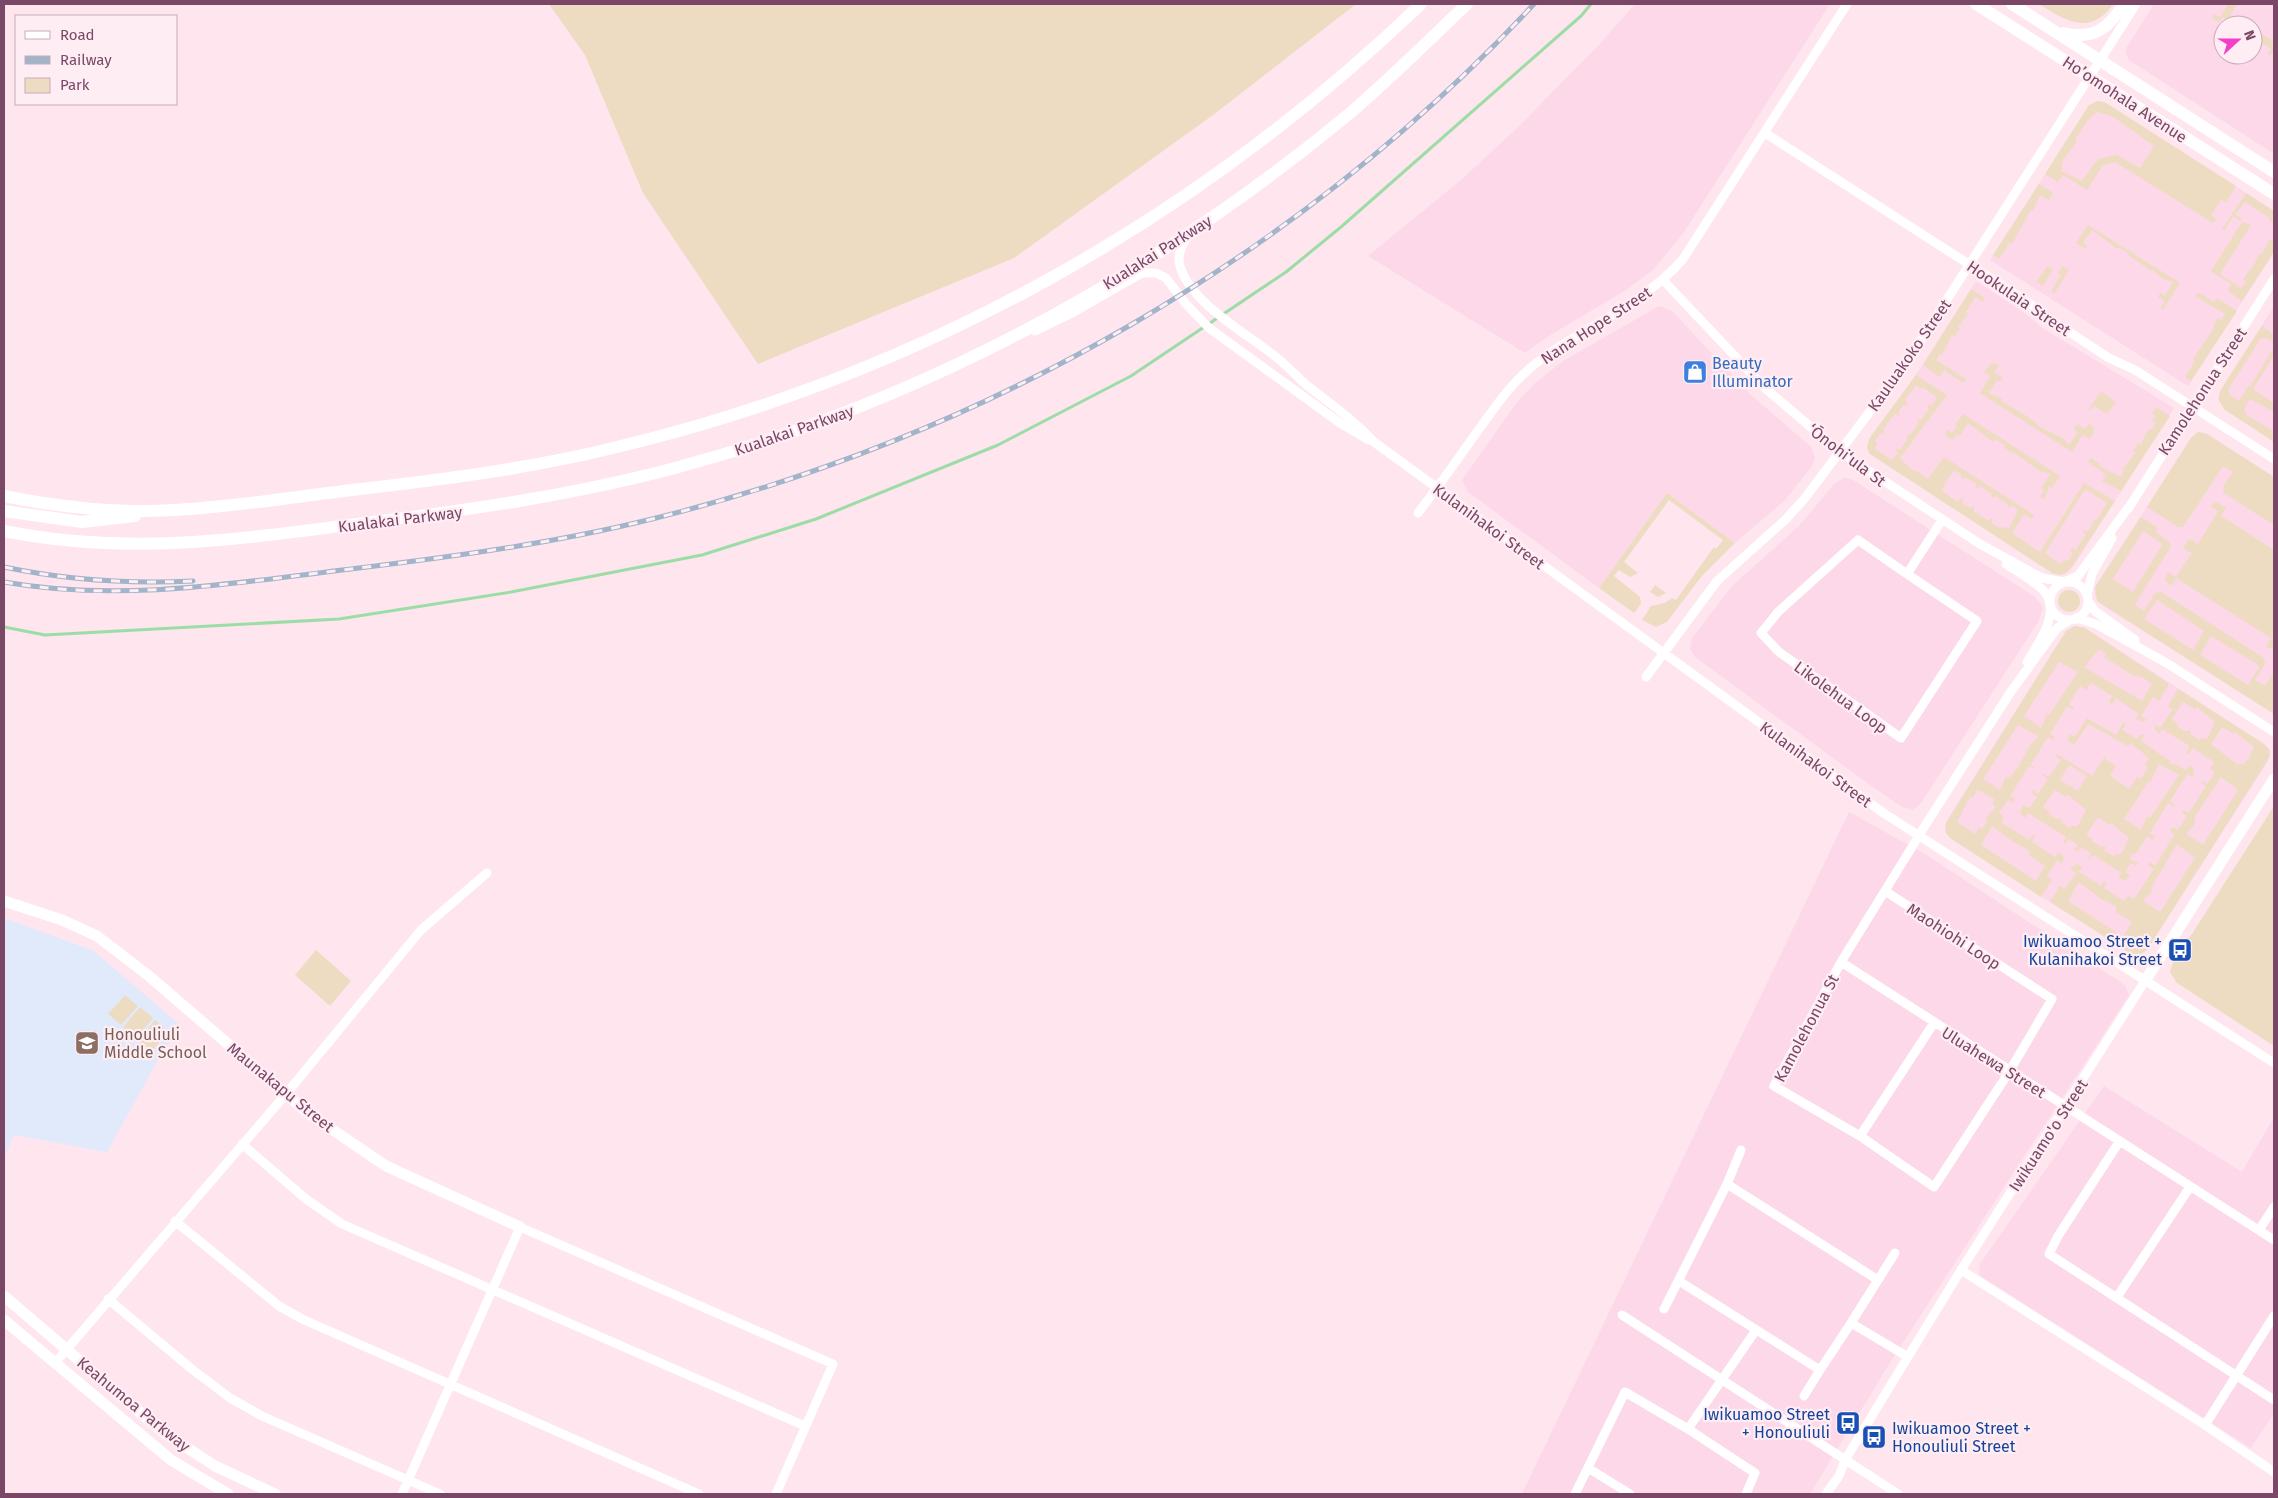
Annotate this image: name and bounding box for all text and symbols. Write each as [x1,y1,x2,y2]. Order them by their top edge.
legend [15,15,178,105]
north arrow [2213,15,2263,65]
text: Road [60,26,95,44]
text: N [2240,28,2259,43]
text: Railway [60,51,112,69]
street label: Ho’omohala Avenue [2059,52,2191,147]
text: Park [60,76,90,94]
street label: Kualakai Parkway [1099,211,1215,294]
street label: Hookulaia Street [1963,257,2074,340]
street label: Nana Hope Street [1537,282,1655,368]
street label: Kauluakoko Street [1864,295,1955,415]
street label: Kamolehonua Street [2154,324,2251,459]
place label: Beauty Illuminator [1712,354,1794,391]
shop icon: Beauty Illuminator [1682,359,1708,385]
street label: Kualakai Parkway [732,401,856,460]
street label: ‘Ōnohi‘ula St [1804,420,1889,491]
street label: Kulanihakoi Street [1429,480,1548,573]
street label: Kualakai Parkway [337,502,463,537]
street label: Likolehua Loop [1790,657,1891,738]
street label: Kulanihakoi Street [1756,718,1875,811]
street label: Maohiohi Loop [1903,899,2004,974]
place label: Iwikuamoo Street + Kulanihakoi Street [2023,932,2162,969]
bus stop icon: Iwikuamoo Street + Kulanihakoi Street [2167,937,2193,963]
street label: Kamolehonua St [1770,971,1843,1085]
street label: Uluahewa Street [1938,1023,2049,1102]
place label: Honouliuli Middle School [104,1025,207,1062]
school or university icon: Honouliuli Middle School [74,1030,100,1056]
street label: Maunakapu Street [224,1039,338,1136]
street label: Iwikuamo'o Street [2005,1075,2092,1195]
street label: Keahumoa Parkway [73,1353,194,1456]
place label: Iwikuamoo Street + Honouliuli [1703,1405,1830,1442]
bus stop icon: Iwikuamoo Street + Honouliuli [1835,1410,1861,1436]
place label: Iwikuamoo Street + Honouliuli Street [1892,1419,2031,1456]
bus stop icon: Iwikuamoo Street + Honouliuli Street [1861,1424,1887,1450]

